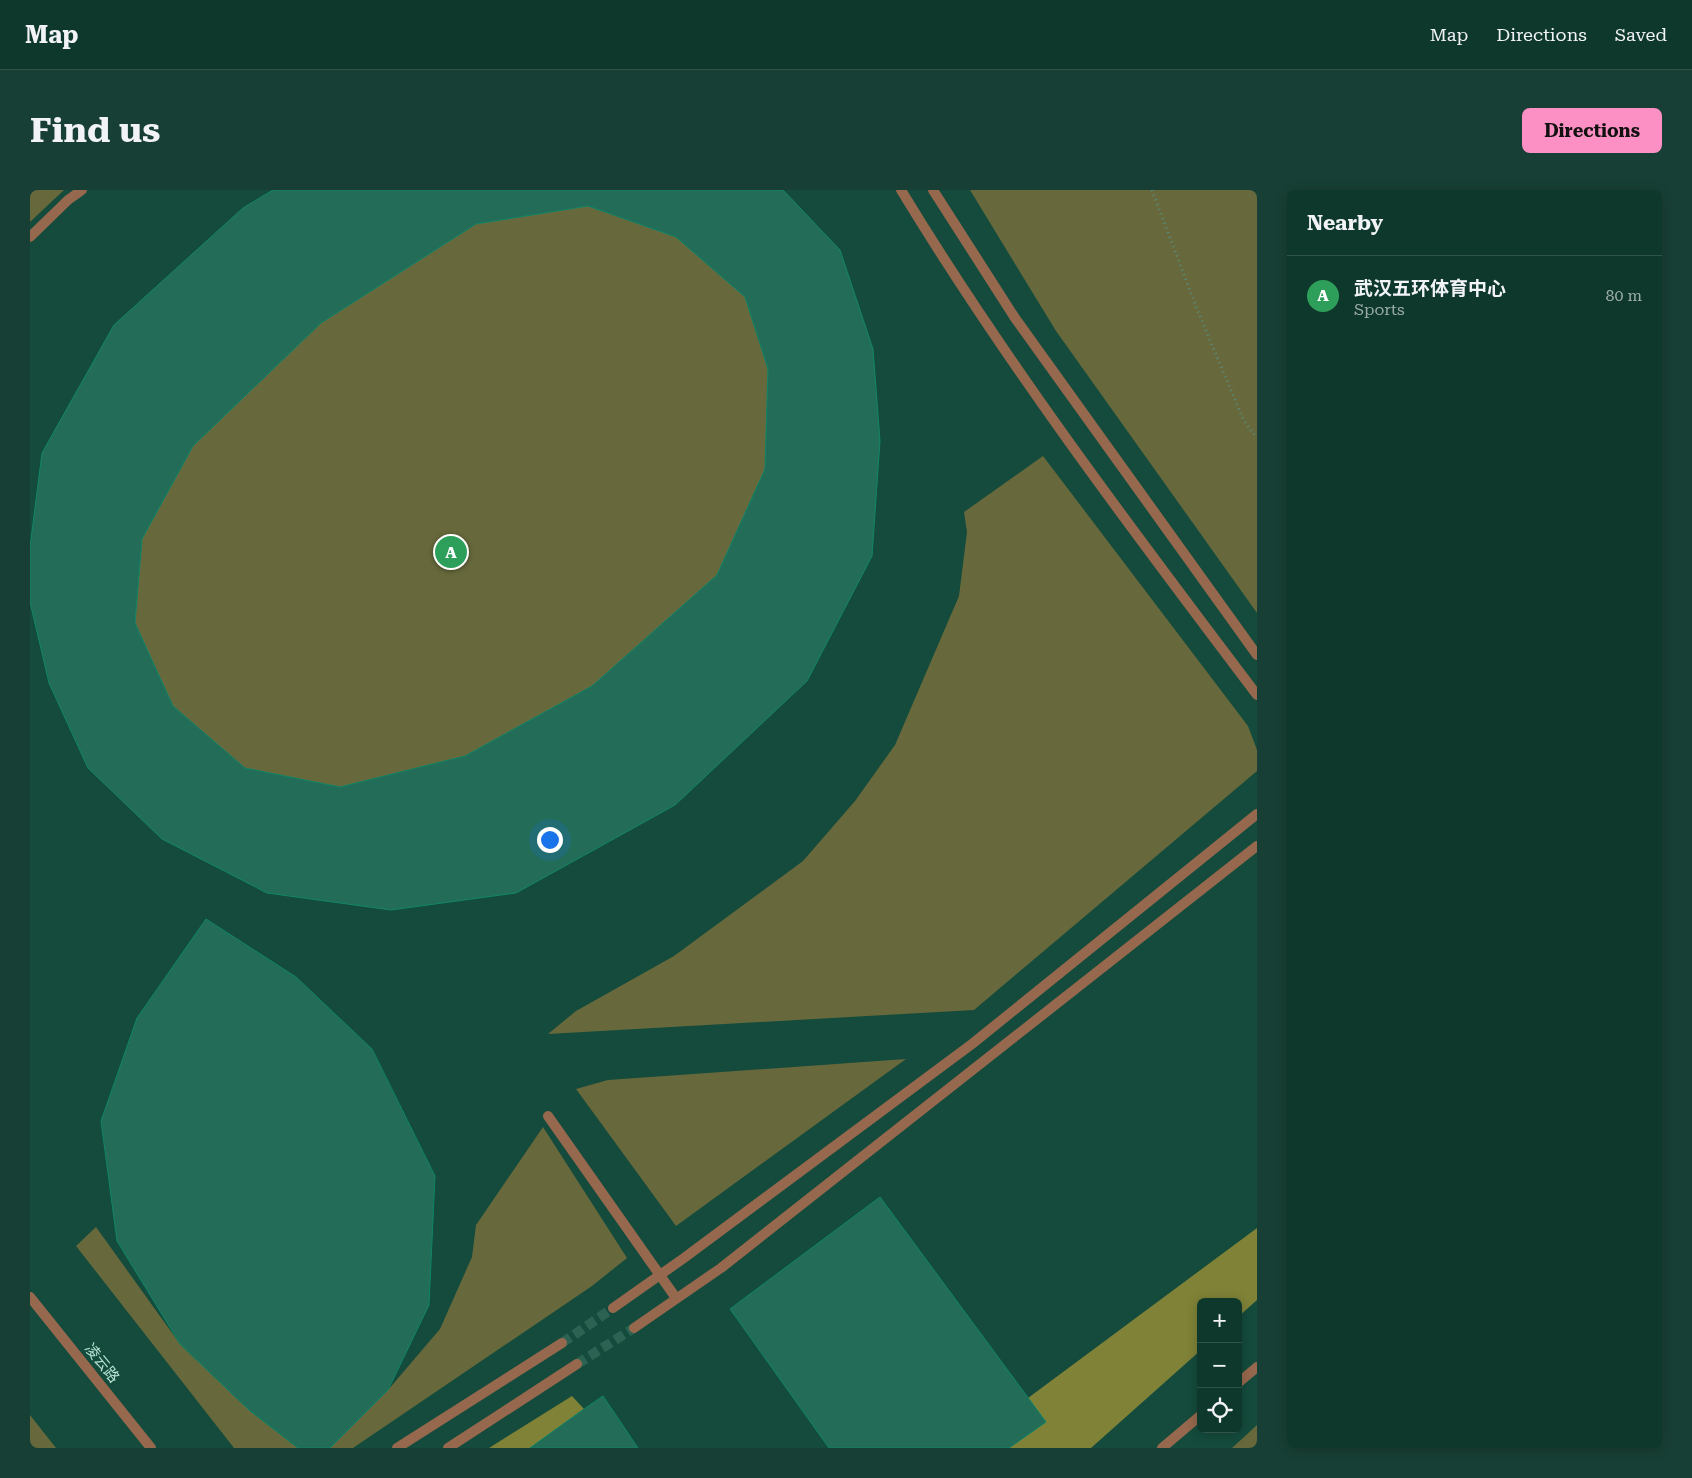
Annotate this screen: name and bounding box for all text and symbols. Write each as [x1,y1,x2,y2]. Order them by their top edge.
text: Map [25,21,79,49]
text: Map [1430,24,1468,45]
text: Directions [1496,24,1587,45]
text: Saved [1615,24,1667,45]
button: Directions [1522,108,1662,153]
text: Find us [30,110,160,151]
text: Nearby [1307,211,1383,235]
text: 武汉五环体育中心 [1354,277,1506,300]
text: A [1317,286,1329,305]
text: 80 m [1605,286,1642,305]
text: Sports [1354,300,1405,319]
pin: A [435,533,467,571]
your location [537,827,563,853]
map controls [1197,1298,1242,1433]
button: + [1197,1298,1242,1343]
street label: 凌云路 [81,1340,123,1386]
button: − [1197,1343,1242,1388]
button: locate [1197,1388,1242,1433]

